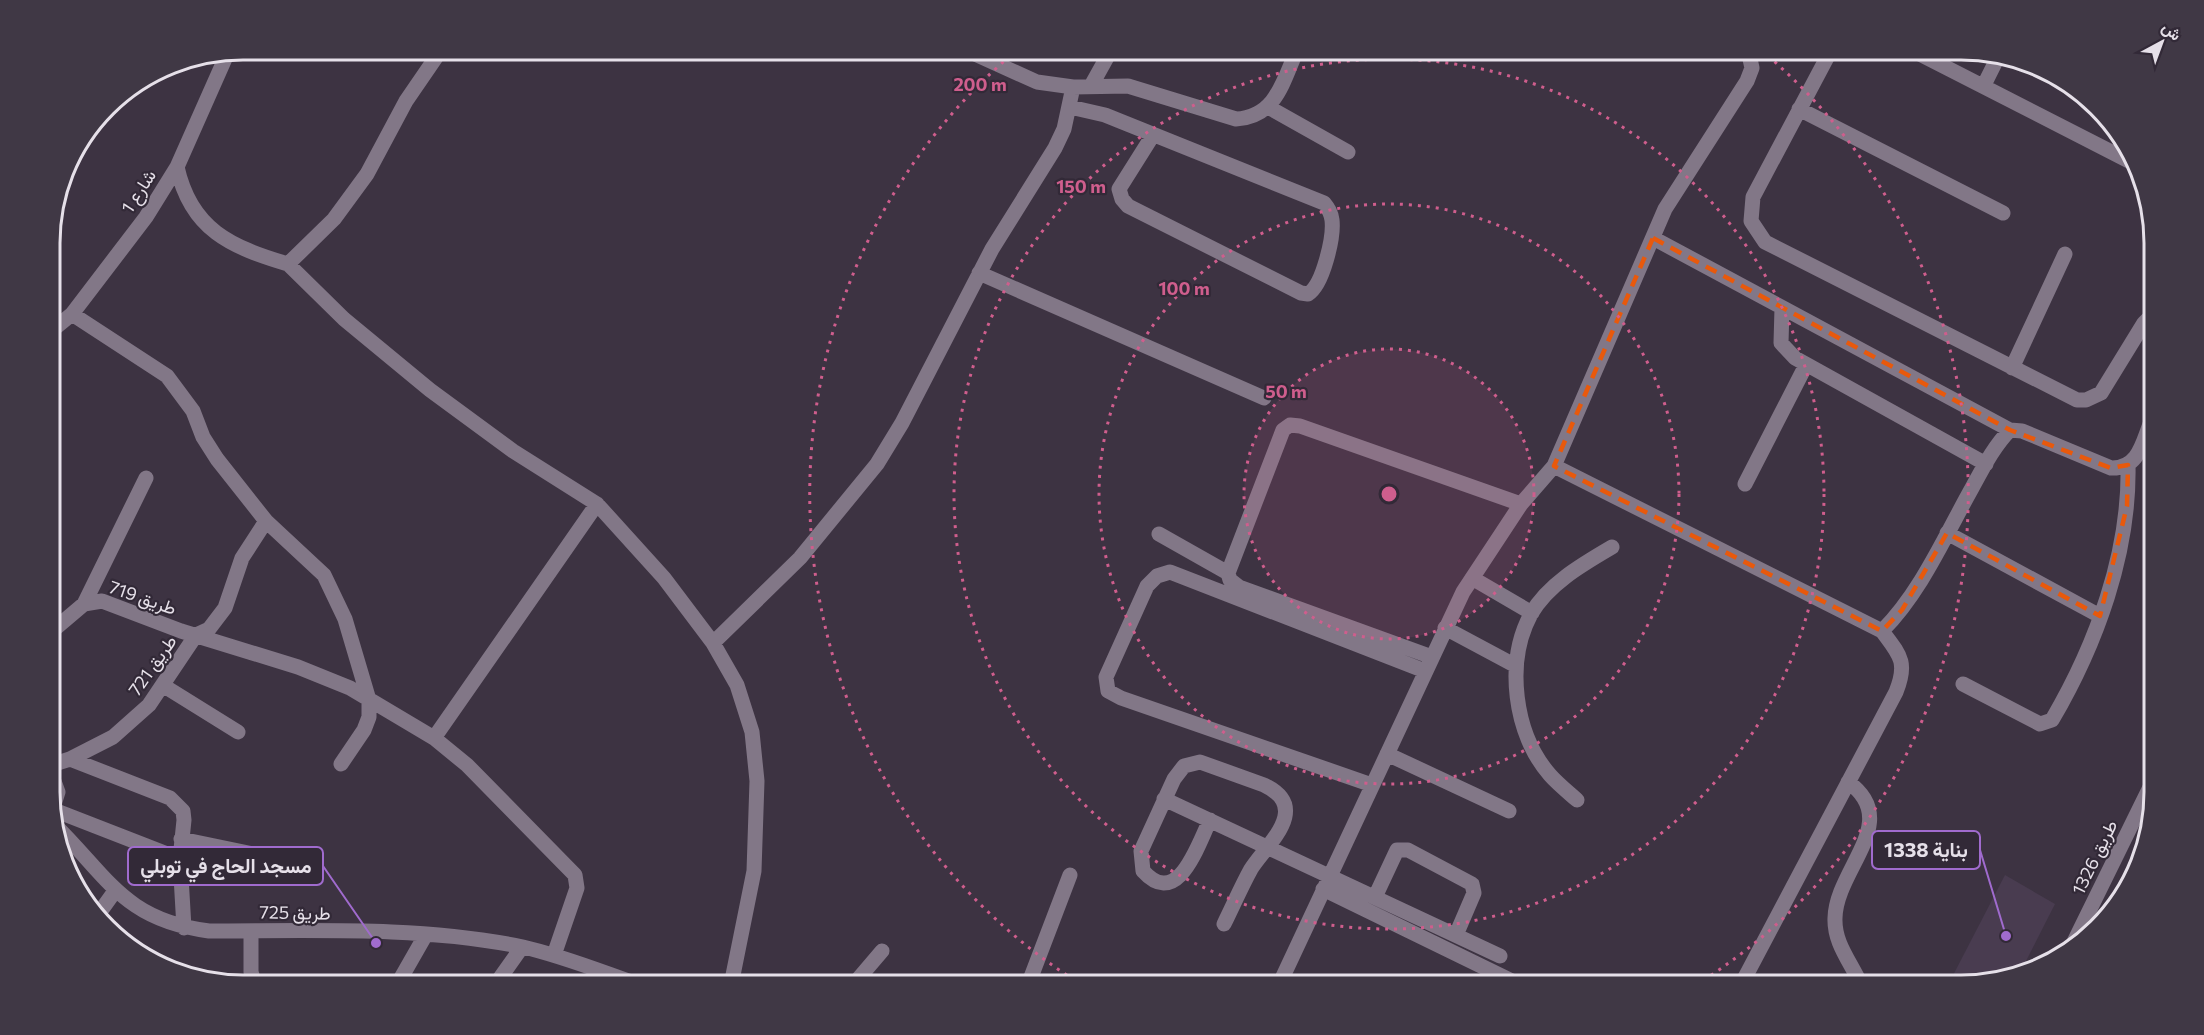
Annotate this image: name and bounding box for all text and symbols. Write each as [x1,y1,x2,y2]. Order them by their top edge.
north arrow [2132,12,2192,72]
text: ش [2158,17,2186,45]
text: 200 m [953,73,1007,95]
street label: شارع 1 [116,165,162,218]
text: 150 m [1056,175,1106,197]
text: 100 m [1158,277,1210,299]
text: 50 m [1265,380,1307,402]
centre of rings [1379,484,1399,504]
street label: طريق 719 [106,575,180,620]
street label: طريق 721 [123,631,182,700]
street label: طريق 1326 [2066,816,2122,898]
callout: بناية 1338 [1872,831,1980,869]
text: بناية 1338 [1884,837,1968,862]
callout: مسجد الحاج في توبلي [128,847,323,885]
text: مسجد الحاج في توبلي [140,853,312,883]
street label: طريق 725 [259,900,331,925]

